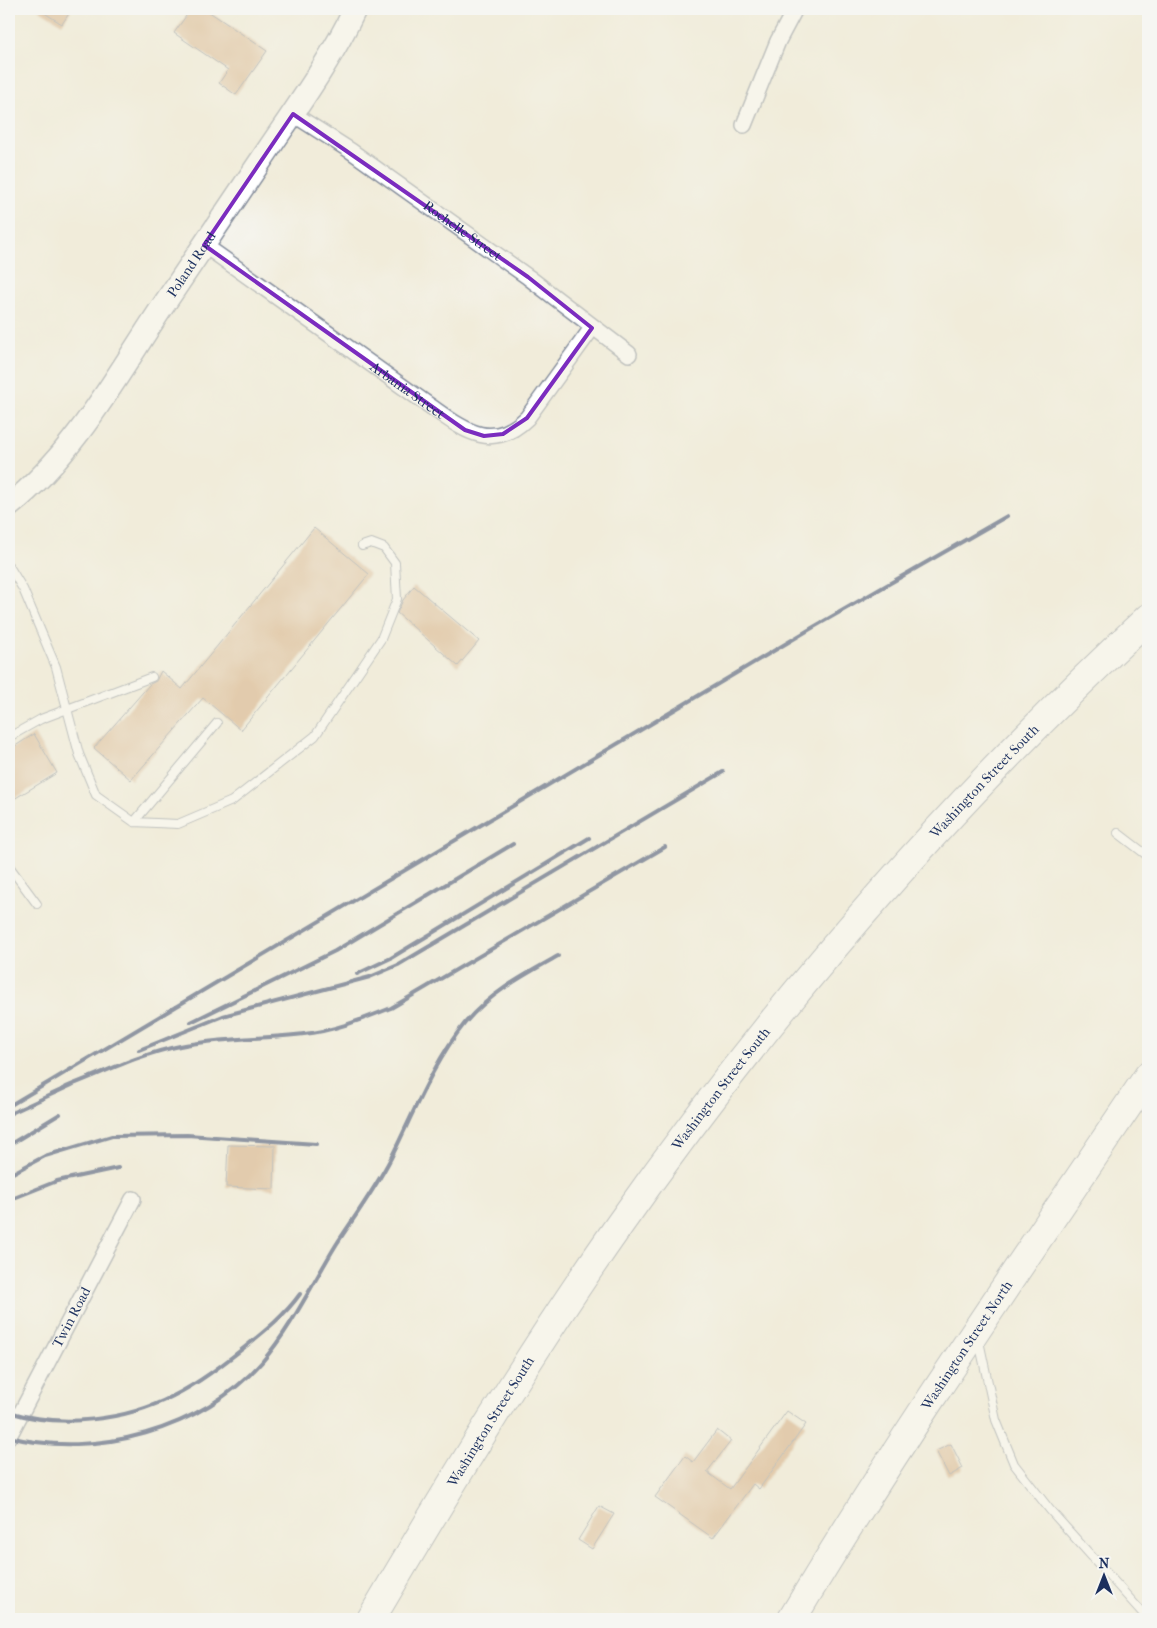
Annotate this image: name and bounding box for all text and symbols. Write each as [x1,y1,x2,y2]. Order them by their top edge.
street label: Rochelle Street [420,197,505,264]
street label: Poland Road [163,228,219,300]
street label: Arbania Street [366,357,448,422]
street label: Washington Street South [925,721,1042,842]
street label: Washington Street South [667,1023,773,1154]
street label: Washington Street North [917,1277,1016,1414]
street label: Twin Road [48,1284,94,1350]
street label: Washington Street South [443,1353,538,1490]
north arrow [1080,1550,1130,1600]
text: N [1099,1555,1110,1572]

